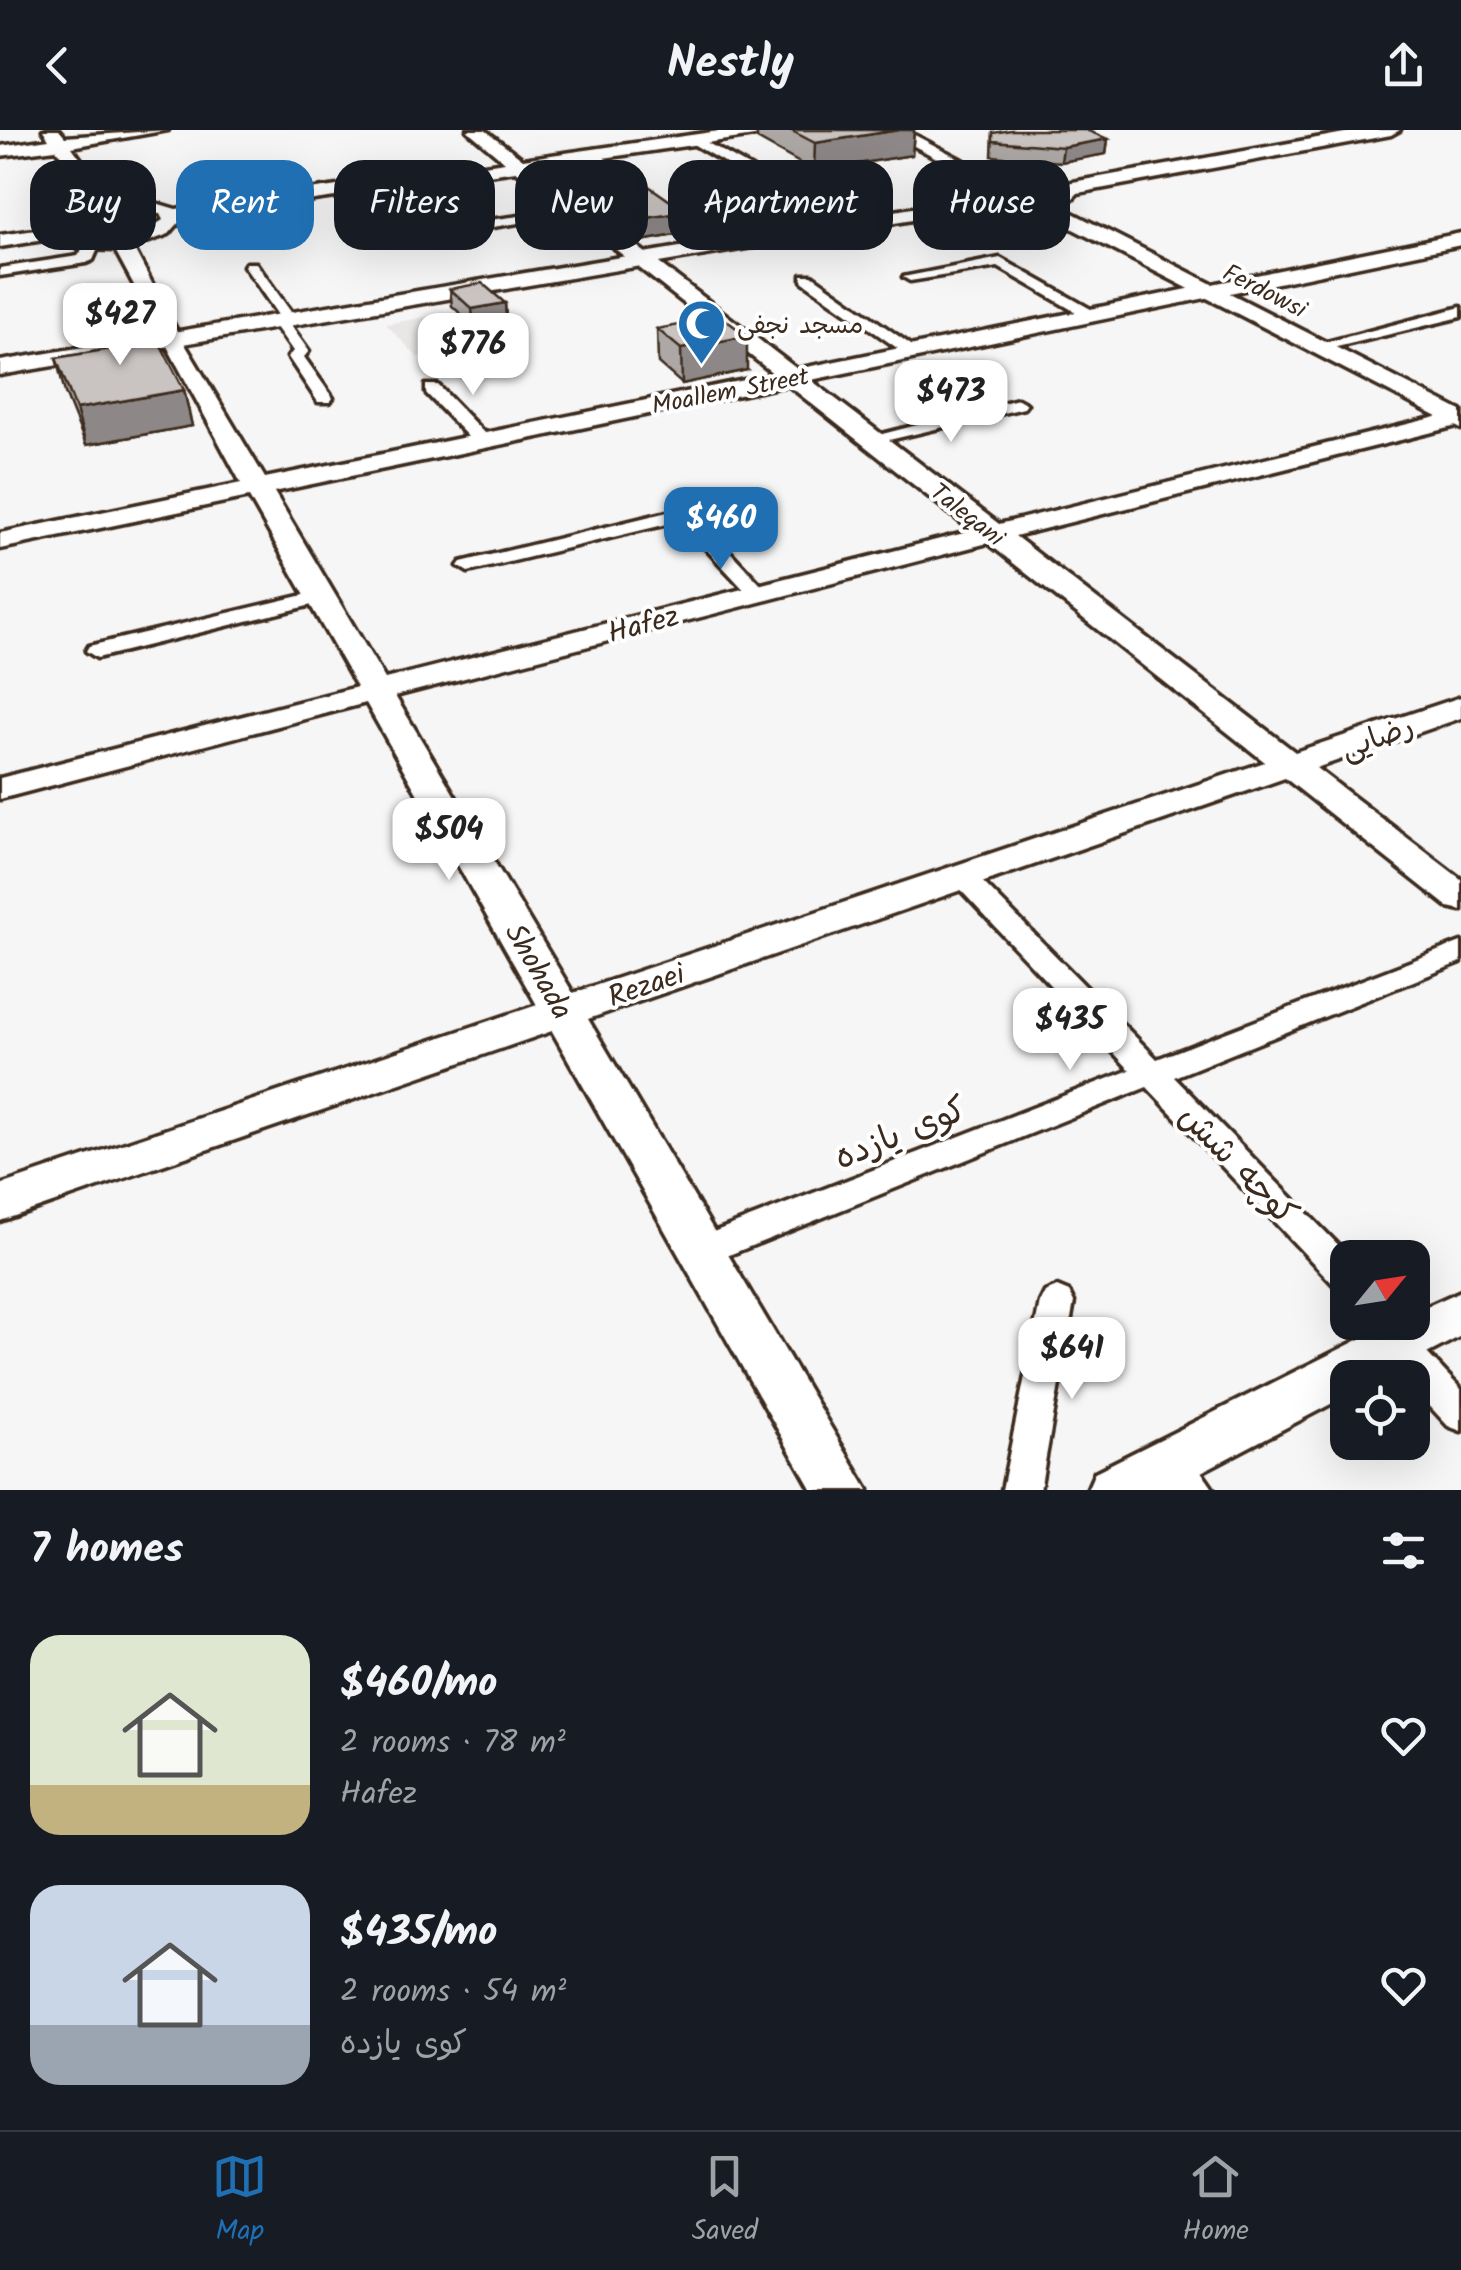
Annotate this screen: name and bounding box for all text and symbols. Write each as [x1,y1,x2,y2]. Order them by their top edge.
text: Nestly [667,29,794,101]
icon: back [30,38,85,93]
icon: share [1376,38,1431,93]
chip: Buy [30,160,156,250]
chip: Rent [176,160,314,250]
chip: Filters [334,160,495,250]
chip: New [515,160,648,250]
chip: Apartment [668,160,893,250]
chip: House [913,160,1070,250]
street label: Ferdowsi [1215,254,1314,330]
pin: $427 [61,283,179,368]
text: $427 [85,290,155,341]
mosque icon: مسجد نجفی [676,298,728,366]
place label: مسجد نجفی [737,306,863,346]
pin: $776 [414,313,532,398]
text: $776 [440,320,506,371]
street label: Moallem Street [648,357,813,427]
pin: $473 [892,360,1010,445]
text: $473 [917,367,986,418]
street label: Taleqani [921,474,1014,558]
pin: $460 [662,487,780,572]
text: $460 [686,494,756,545]
street label: Hafez [602,593,685,658]
street label: رضایی [1334,704,1421,774]
pin: $504 [390,798,508,883]
text: $504 [415,805,484,856]
street label: Shohada [490,915,584,1029]
street label: Rezaei [602,951,694,1022]
pin: $435 [1011,988,1129,1073]
text: $435 [1035,995,1105,1046]
street label: کوی یازده [826,1083,976,1187]
street label: کوچه شش [1164,1092,1310,1240]
north arrow [1330,1240,1430,1340]
map controls [1330,1240,1430,1460]
pin: $641 [1013,1317,1131,1402]
text: $641 [1040,1324,1104,1375]
button: locate [1330,1360,1430,1460]
text: 7 homes [30,1517,183,1584]
icon: filters [1376,1523,1431,1578]
text: $460/mo [340,1651,497,1718]
icon: home [110,1675,230,1795]
icon: heart [1376,1708,1431,1763]
text: 2 rooms · 78 m² [340,1718,566,1769]
text: Hafez [340,1769,417,1820]
text: $435/mo [340,1900,497,1967]
icon: home [110,1925,230,2045]
icon: heart [1376,1958,1431,2013]
text: 2 rooms · 54 m² [340,1967,566,2018]
text: کوی یازده [340,2019,467,2070]
tab: Map [212,2149,267,2254]
tab: Saved [692,2149,758,2254]
tab: Home [1182,2149,1249,2254]

